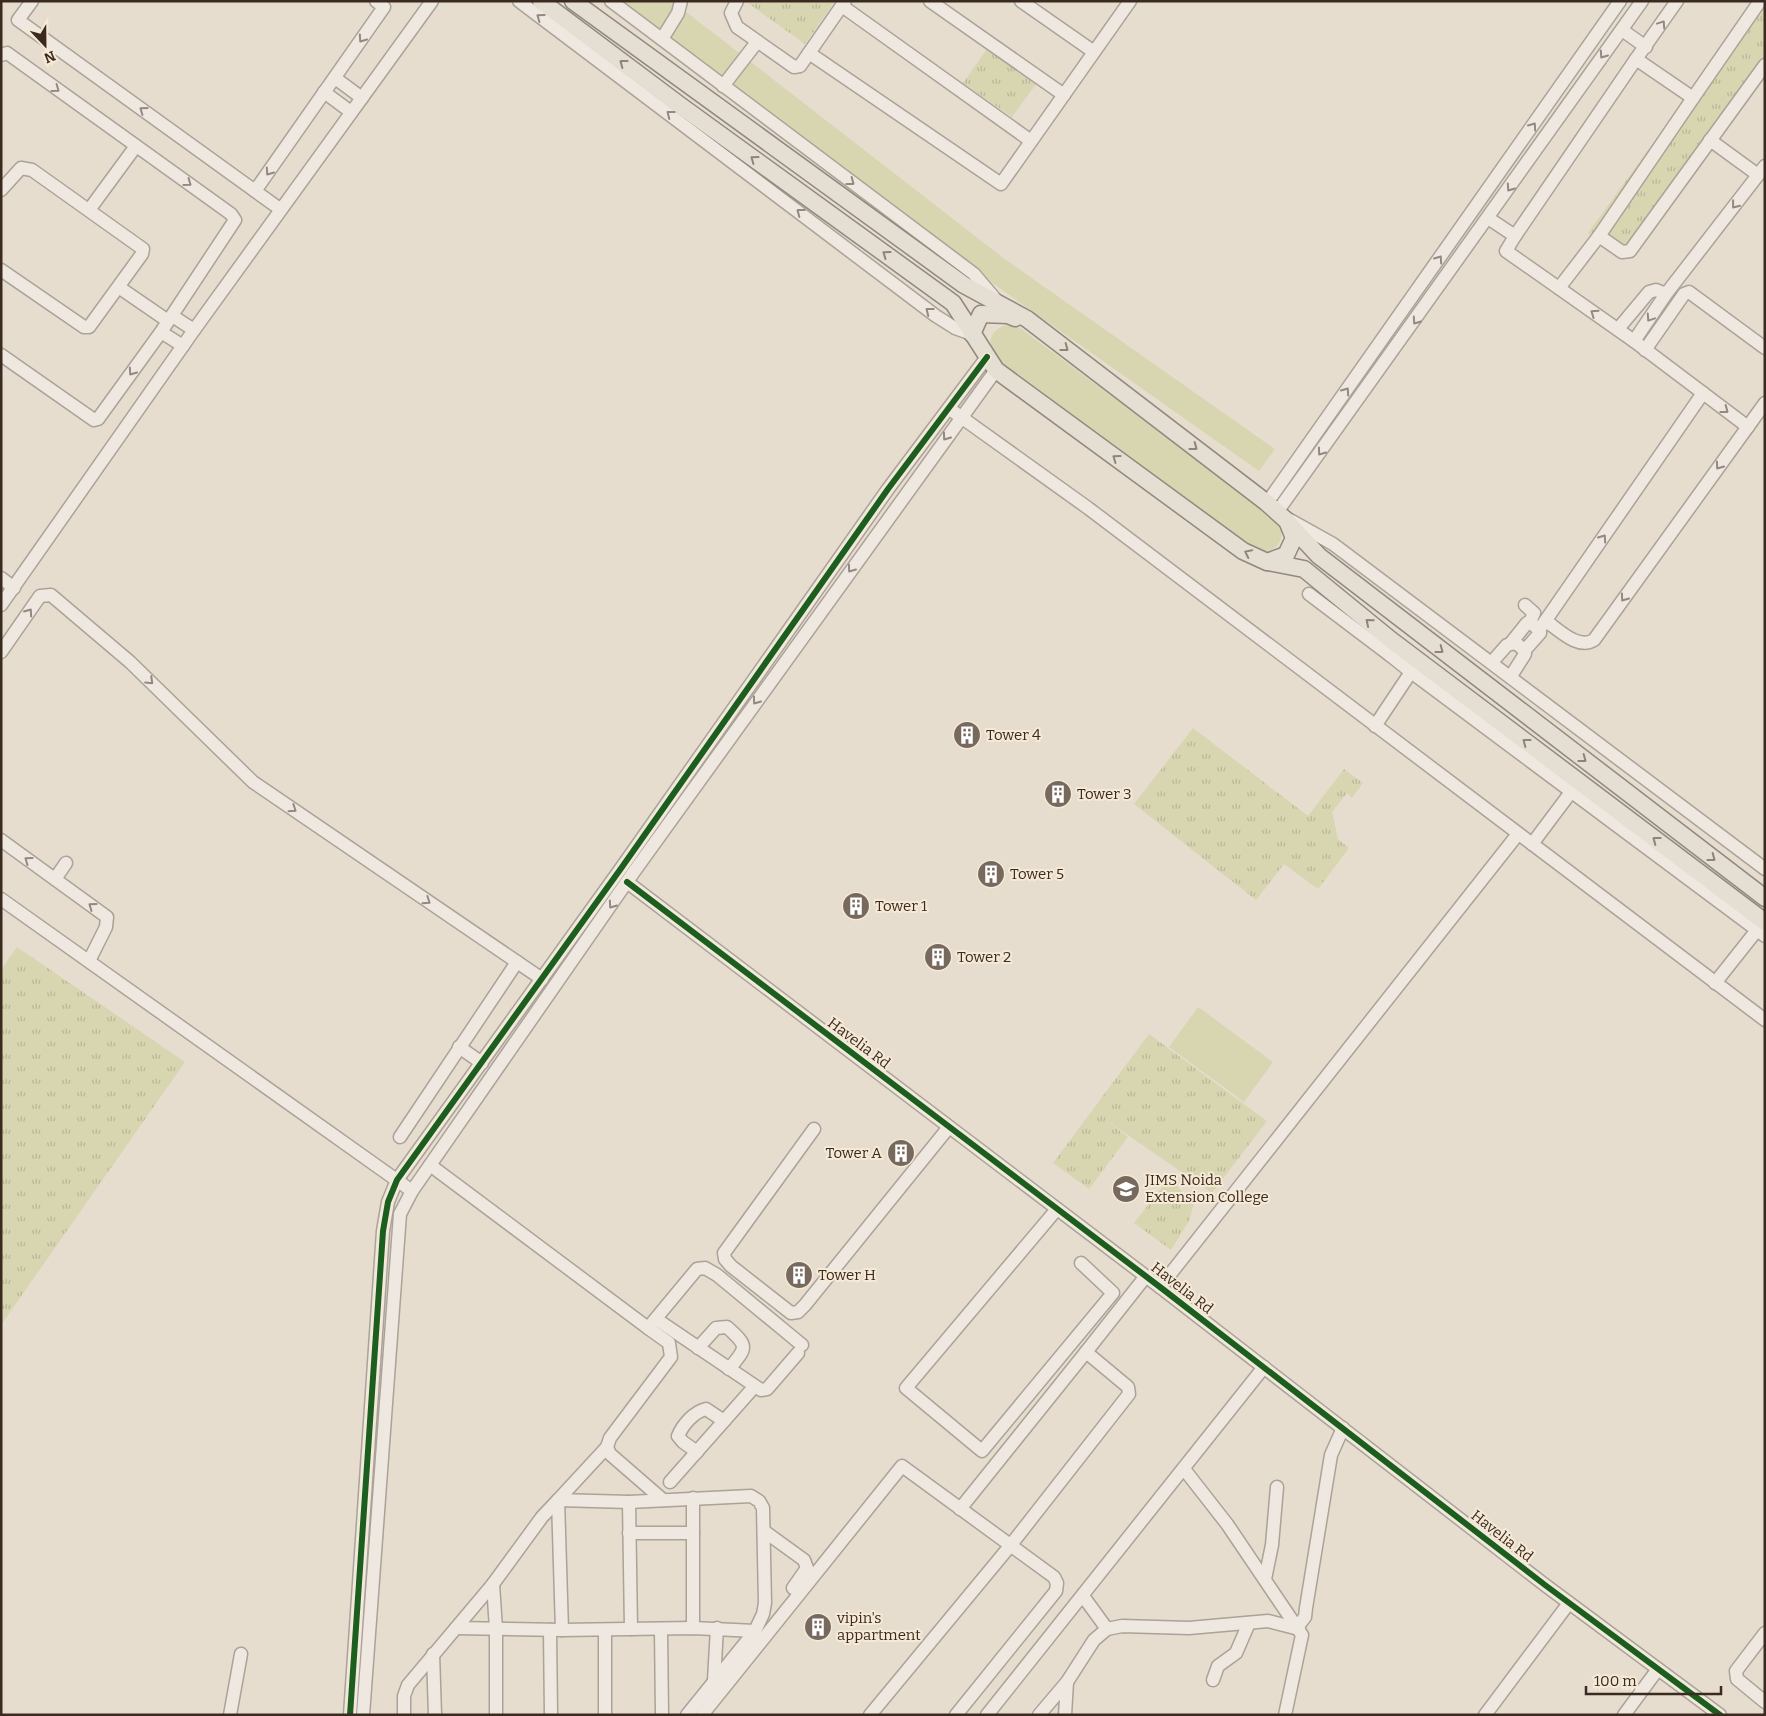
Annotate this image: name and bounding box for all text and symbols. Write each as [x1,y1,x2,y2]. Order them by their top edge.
one-way arrow [537,14,546,22]
north arrow [20,20,70,70]
one-way arrow [1655,20,1665,29]
one-way arrow [359,33,368,43]
text: N [41,47,58,67]
one-way arrow [1600,50,1610,59]
one-way arrow [619,60,629,69]
one-way arrow [50,83,60,92]
one-way arrow [139,107,149,116]
one-way arrow [666,111,676,120]
one-way arrow [1527,122,1536,132]
one-way arrow [750,156,760,165]
one-way arrow [266,166,275,175]
one-way arrow [182,177,192,186]
one-way arrow [845,177,854,185]
one-way arrow [1507,182,1516,192]
one-way arrow [1732,199,1741,208]
one-way arrow [797,210,806,218]
one-way arrow [882,251,892,260]
one-way arrow [1433,255,1442,264]
one-way arrow [926,308,935,316]
one-way arrow [1591,310,1600,319]
one-way arrow [1647,312,1656,321]
one-way arrow [1413,315,1422,325]
one-way arrow [1059,342,1069,351]
one-way arrow [129,366,138,376]
one-way arrow [1340,388,1349,397]
one-way arrow [1719,404,1729,413]
one-way arrow [943,431,952,441]
one-way arrow [1188,441,1197,449]
one-way arrow [1318,446,1326,455]
one-way arrow [1113,456,1122,464]
one-way arrow [1717,460,1725,469]
one-way arrow [1597,534,1606,543]
one-way arrow [1244,549,1253,560]
one-way arrow [848,563,857,573]
one-way arrow [1621,592,1630,602]
one-way arrow [23,608,32,617]
one-way arrow [1366,619,1375,628]
one-way arrow [1434,644,1444,653]
one-way arrow [144,676,153,685]
one-way arrow [753,695,762,705]
building icon: Tower 4 [952,720,982,750]
place label: Tower 4 [986,726,1041,744]
one-way arrow [1522,739,1532,748]
one-way arrow [1577,754,1586,762]
building icon: Tower 3 [1043,779,1073,809]
place label: Tower 3 [1077,785,1131,803]
one-way arrow [287,803,297,812]
one-way arrow [1652,837,1662,846]
one-way arrow [1706,852,1716,861]
one-way arrow [24,857,34,866]
building icon: Tower 5 [976,859,1006,889]
place label: Tower 5 [1010,865,1064,883]
building icon: Tower 1 [841,891,871,921]
one-way arrow [422,895,431,904]
place label: Tower 1 [875,897,927,915]
one-way arrow [609,899,618,909]
one-way arrow [89,904,98,912]
building icon: Tower 2 [923,942,953,972]
place label: Tower 2 [957,948,1011,966]
street label: Havelia Rd [824,1014,894,1072]
building icon: Tower A [886,1138,916,1168]
place label: Tower A [825,1144,882,1162]
place label: JIMS Noida Extension College [1144,1171,1269,1206]
school or university icon: JIMS Noida Extension College [1111,1174,1141,1204]
street label: Havelia Rd [1147,1258,1217,1318]
building icon: Tower H [784,1260,814,1290]
place label: Tower H [818,1266,876,1284]
street label: Havelia Rd [1467,1506,1537,1566]
place label: vipin's appartment [836,1609,921,1644]
building icon: vipin's appartment [803,1612,833,1642]
scale bar [1586,1664,1721,1696]
text: 100 m [1594,1672,1637,1690]

